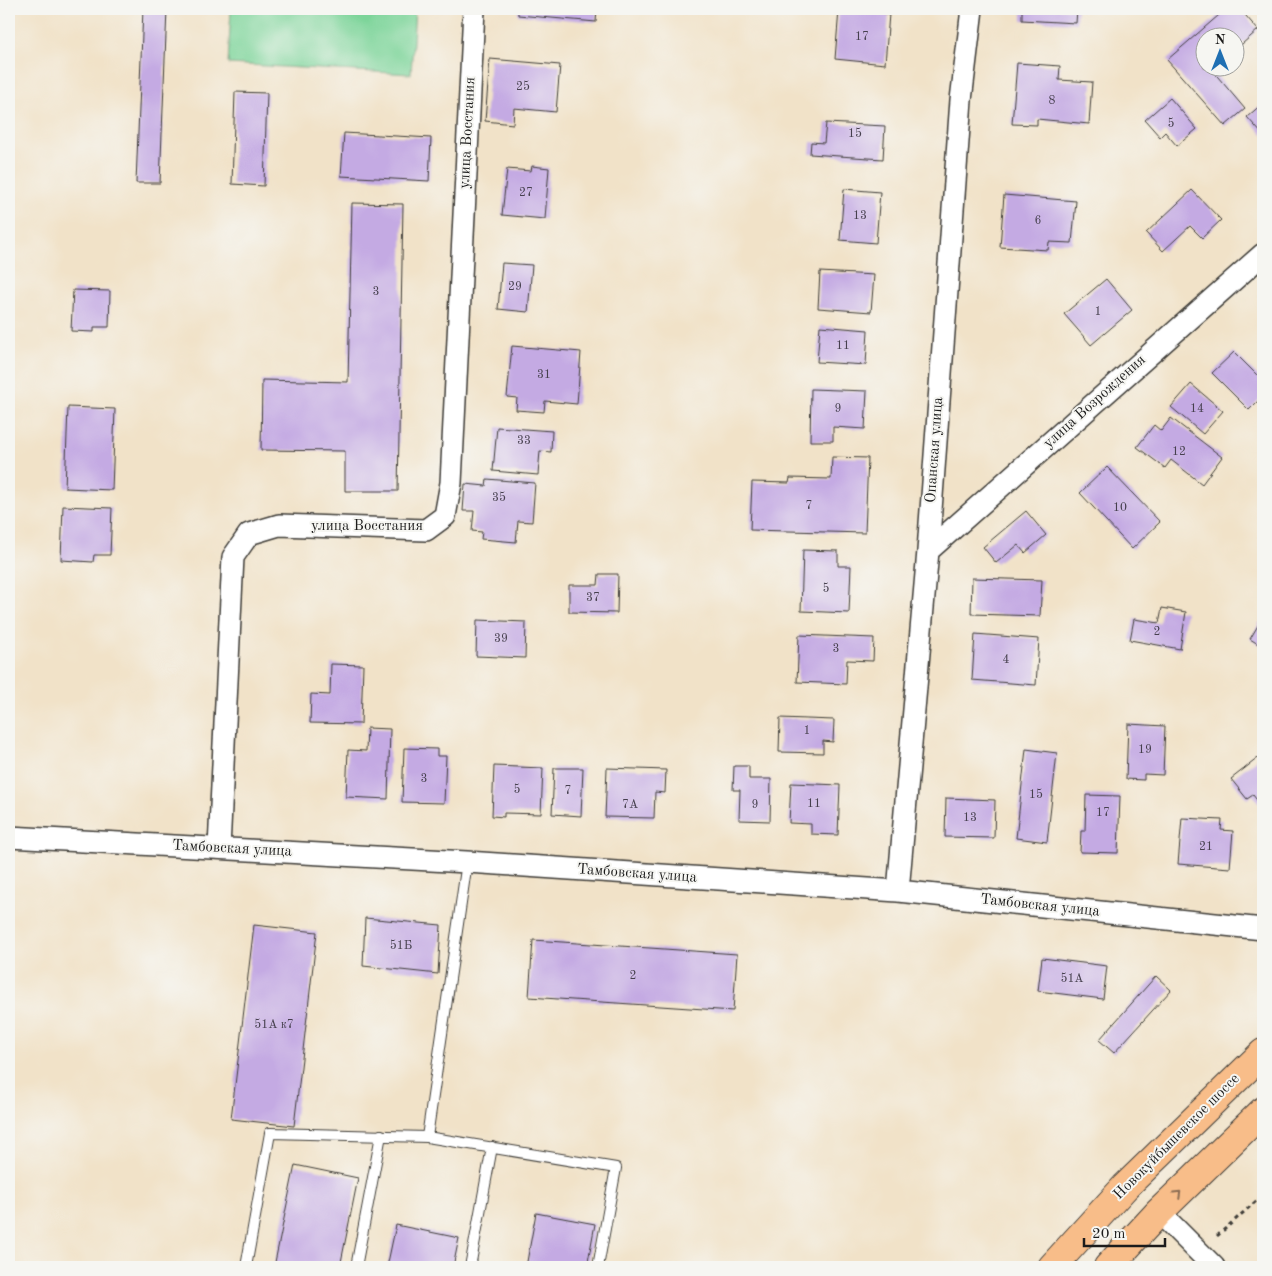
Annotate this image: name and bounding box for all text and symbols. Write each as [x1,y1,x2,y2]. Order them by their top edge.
north arrow [1194,28,1244,78]
house number: 17 [855,31,869,43]
text: N [1215,33,1226,47]
street label: улица Восстания [458,76,478,189]
house number: 25 [516,80,530,93]
house number: 8 [1049,95,1056,107]
house number: 5 [1168,117,1175,130]
house number: 15 [848,127,862,140]
house number: 27 [519,187,533,199]
house number: 13 [853,210,867,222]
house number: 6 [1035,215,1042,227]
house number: 29 [508,281,522,293]
house number: 3 [373,286,379,298]
house number: 1 [1095,306,1101,318]
house number: 11 [836,340,850,352]
street label: улица Возрождения [1041,352,1149,451]
house number: 31 [537,369,551,381]
street label: Опанская улица [924,396,946,503]
house number: 9 [835,403,841,415]
house number: 14 [1190,403,1204,415]
house number: 33 [517,435,531,447]
house number: 12 [1172,446,1186,458]
house number: 35 [492,491,506,504]
house number: 7 [806,500,812,512]
house number: 10 [1113,502,1127,514]
street label: улица Восстания [311,519,423,534]
house number: 5 [823,582,830,595]
house number: 37 [586,592,600,604]
house number: 2 [1154,626,1160,638]
house number: 39 [494,633,508,645]
house number: 3 [833,643,839,655]
house number: 4 [1003,654,1010,666]
house number: 1 [804,725,810,737]
house number: 19 [1138,744,1152,756]
house number: 3 [421,773,427,785]
house number: 5 [514,783,521,796]
house number: 7 [565,785,571,797]
house number: 15 [1029,788,1043,801]
house number: 11 [807,798,821,810]
house number: 7А [622,799,638,811]
house number: 9 [752,799,758,811]
house number: 17 [1096,807,1110,819]
house number: 13 [963,812,977,824]
street label: Тамбовская улица [172,838,293,860]
house number: 21 [1199,841,1213,853]
street label: Тамбовская улица [577,862,698,886]
street label: Тамбовская улица [980,892,1101,920]
house number: 51Б [390,939,412,952]
house number: 2 [630,970,636,982]
house number: 51А [1060,972,1084,985]
house number: 51А к7 [254,1018,294,1031]
street label: Новокуйбышевское шоссе [1111,1071,1243,1203]
one-way arrow [1172,1191,1181,1200]
scale bar [1084,1216,1166,1248]
text: 20 m [1092,1227,1126,1242]

